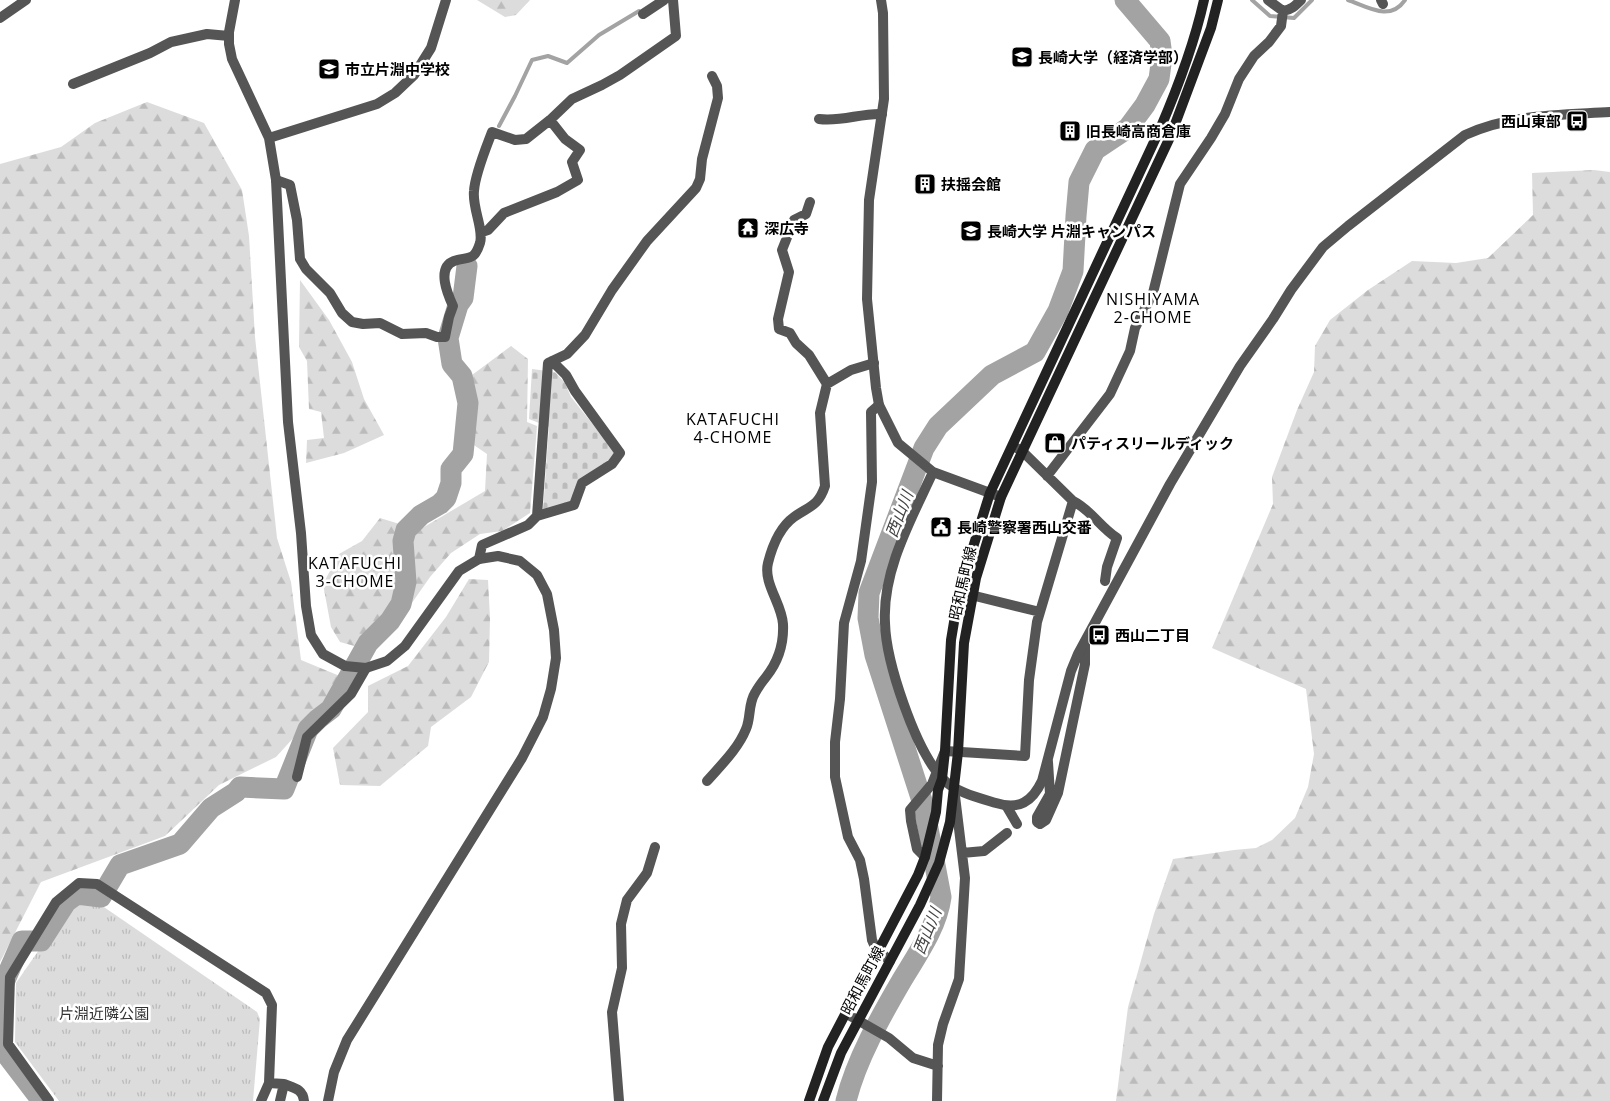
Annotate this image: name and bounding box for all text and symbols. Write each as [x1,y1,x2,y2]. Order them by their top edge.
school or university icon: 長崎大学（経済学部） [1010,45,1034,69]
place label: 長崎大学（経済学部） [1038,47,1188,67]
school or university icon: 市立片淵中学校 [317,57,341,81]
place label: 市立片淵中学校 [345,59,450,79]
bus stop icon: 西山東部 [1565,109,1589,133]
place label: 西山東部 [1501,111,1561,131]
building icon: 旧長崎高商倉庫 [1058,119,1082,143]
place label: 旧長崎高商倉庫 [1086,121,1191,141]
building icon: 扶揺会館 [913,172,937,196]
place label: 扶揺会館 [941,174,1001,194]
temple icon: 深広寺 [736,216,760,240]
place label: 深広寺 [764,218,809,238]
school or university icon: 長崎大学 片淵キャンパス [959,219,983,243]
place label: 長崎大学 片淵キャンパス [987,221,1156,241]
district label: NISHIYAMA 2-CHOME [1106,288,1200,328]
district label: KATAFUCHI 4-CHOME [686,408,780,448]
shop icon: パティスリールディック [1043,431,1067,455]
place label: パティスリールディック [1071,433,1234,453]
water label: 西山川 [880,486,919,540]
public building icon: 長崎警察署西山交番 [929,515,953,539]
place label: 長崎警察署西山交番 [957,517,1092,537]
street label: 昭和馬町線 [944,544,980,622]
district label: KATAFUCHI 3-CHOME [308,552,402,592]
bus stop icon: 西山二丁目 [1087,623,1111,647]
place label: 西山二丁目 [1115,625,1190,645]
water label: 西山川 [908,903,947,957]
street label: 昭和馬町線 [836,942,888,1018]
park label: 片淵近隣公園 [59,1003,149,1023]

